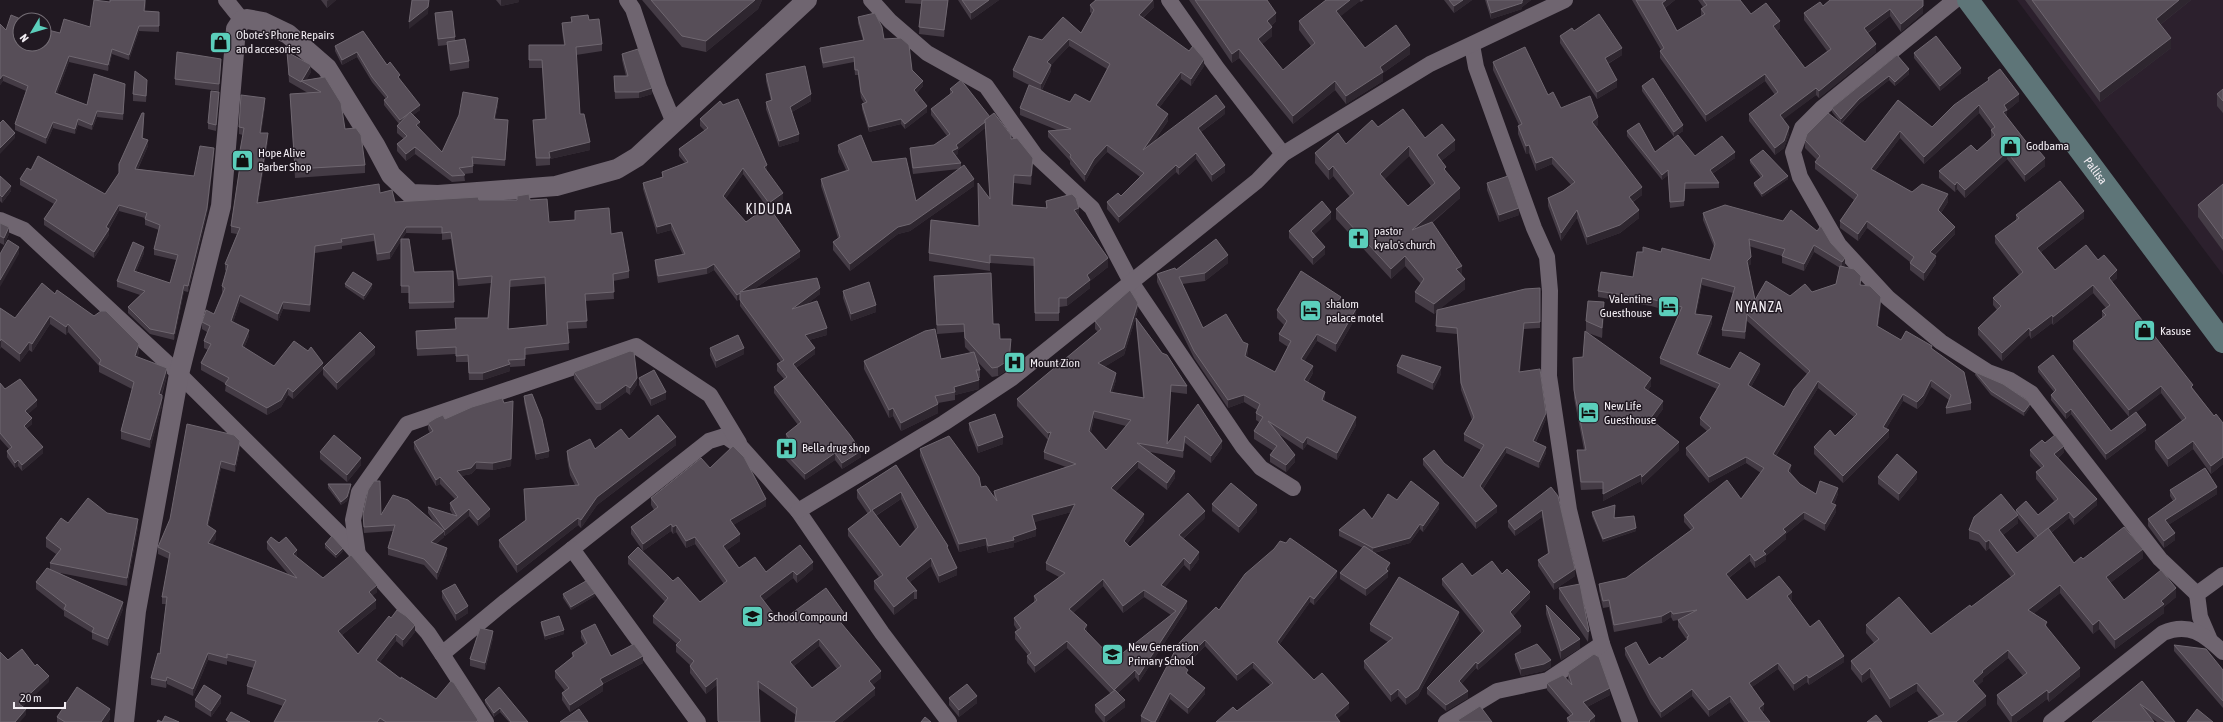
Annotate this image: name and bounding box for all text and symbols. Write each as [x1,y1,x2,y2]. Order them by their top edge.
north arrow [12,12,52,52]
place label: Obote's Phone Repairs and accesories [236,28,334,56]
shop icon: Obote's Phone Repairs and accesories [208,29,234,55]
text: N [17,32,31,44]
shop icon: Godbama [1997,133,2023,159]
place label: Godbama [2026,139,2069,153]
place label: Hope Alive Barber Shop [258,146,312,174]
shop icon: Hope Alive Barber Shop [230,147,256,173]
street label: Pallisa [2081,154,2110,187]
district label: KIDUDA [745,201,793,217]
place label: pastor kyalo's church [1374,224,1436,252]
church icon: pastor kyalo's church [1345,225,1371,251]
place label: Valentine Guesthouse [1600,292,1652,320]
hotel icon: Valentine Guesthouse [1655,293,1681,319]
place label: shalom palace motel [1326,297,1385,325]
hotel icon: shalom palace motel [1298,298,1324,324]
district label: NYANZA [1735,299,1783,315]
shop icon: Kasuse [2132,318,2158,344]
place label: Kasuse [2160,324,2191,338]
hospital icon: Mount Zion [1001,350,1027,376]
place label: Mount Zion [1030,356,1080,370]
place label: New Life Guesthouse [1604,399,1656,427]
hotel icon: New Life Guesthouse [1575,400,1601,426]
hospital icon: Bella drug shop [774,435,800,461]
place label: Bella drug shop [802,441,870,455]
school or university icon: School Compound [740,604,766,630]
place label: School Compound [768,610,848,624]
place label: New Generation Primary School [1128,640,1199,668]
school or university icon: New Generation Primary School [1099,641,1125,667]
scale bar [14,684,65,710]
text: 20 m [20,691,42,705]

